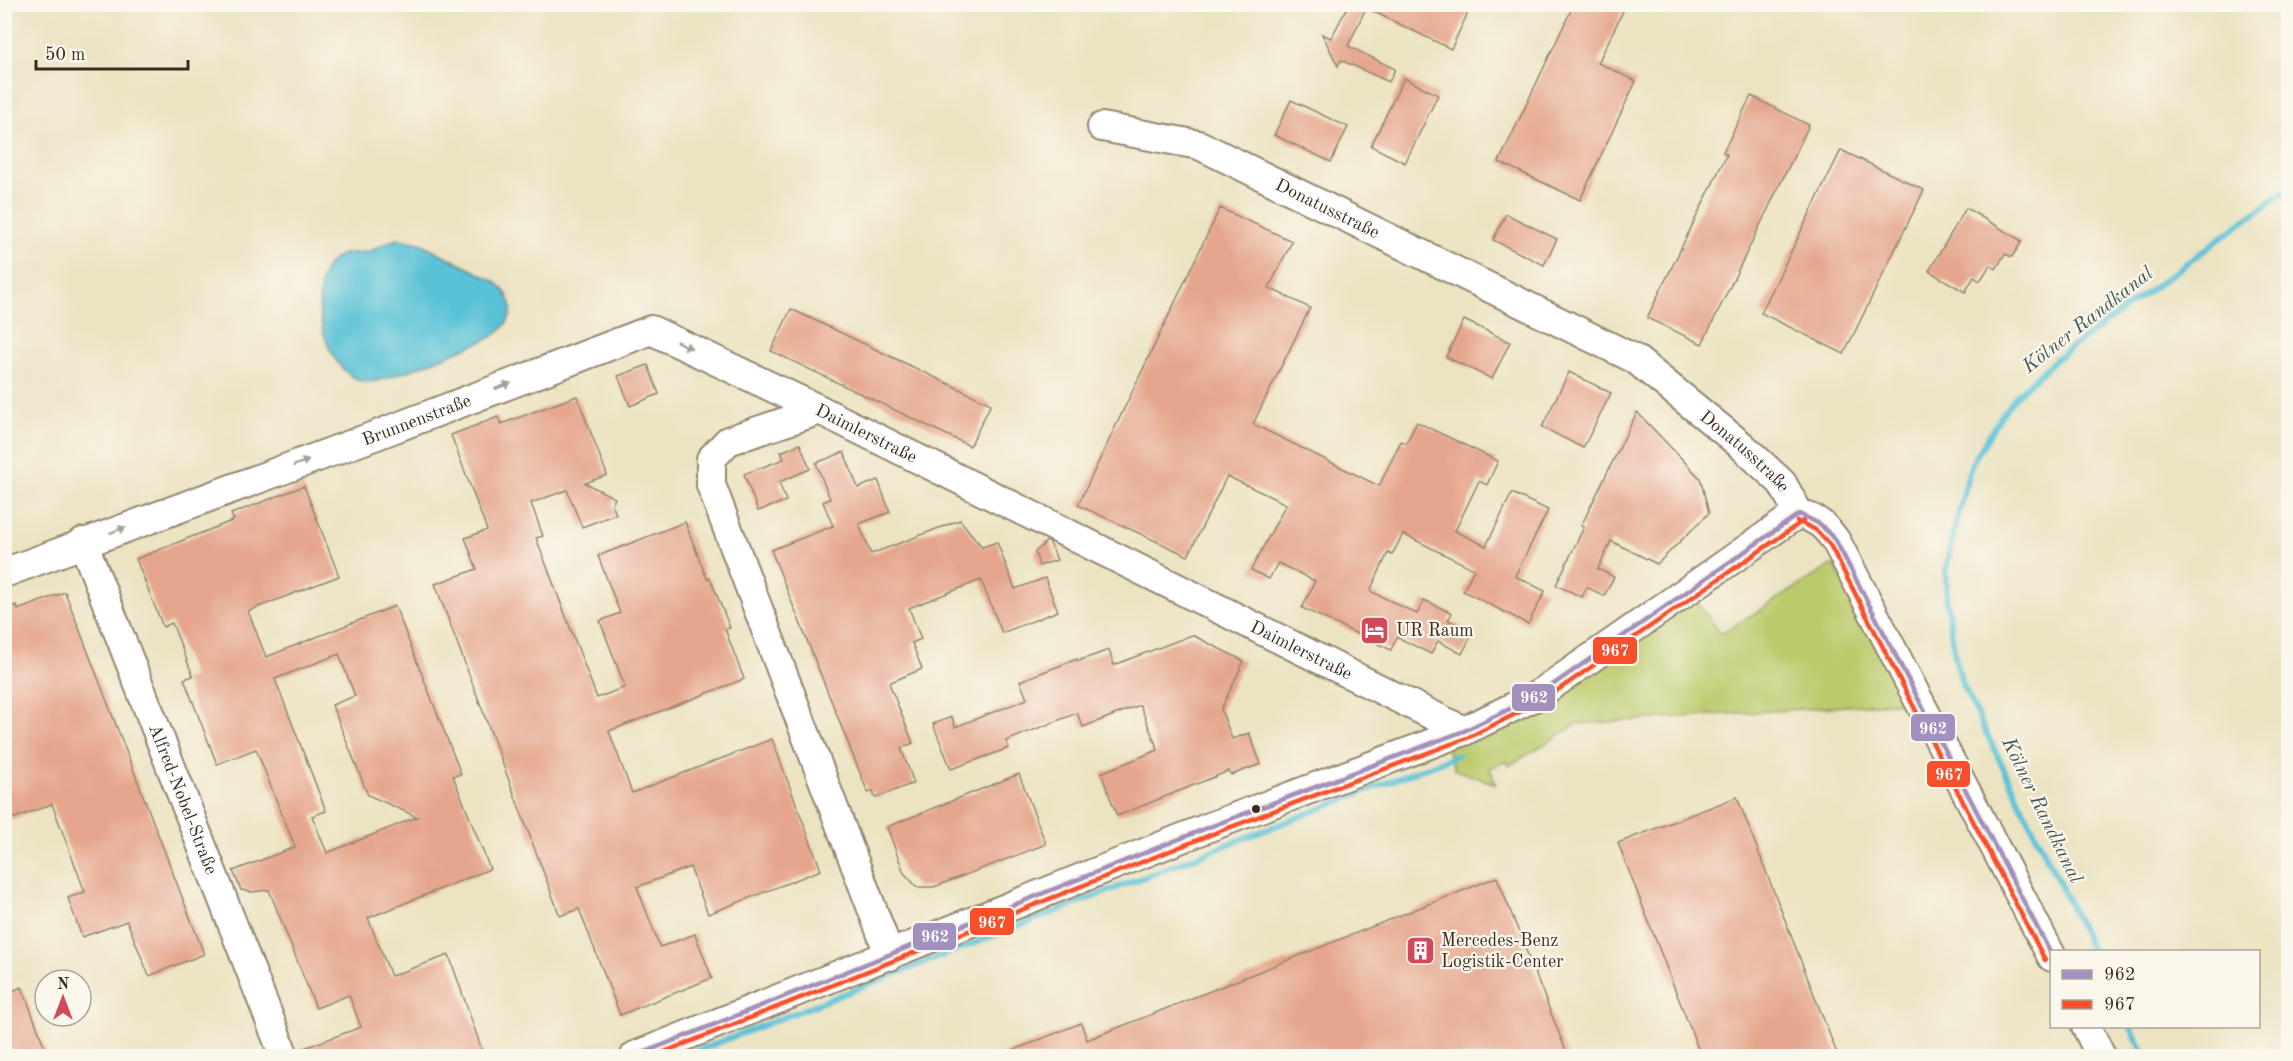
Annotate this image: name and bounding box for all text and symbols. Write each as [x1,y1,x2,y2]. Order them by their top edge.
scale bar [36,33,188,71]
text: 50 m [45,46,85,64]
street label: Donatusstraße [1272,176,1382,242]
water label: Kölner Randkanal [2018,263,2157,378]
one-way arrow [676,341,693,350]
one-way arrow [494,381,512,391]
street label: Brunnenstraße [360,392,474,450]
street label: Daimlerstraße [812,401,920,467]
street label: Donatusstraße [1696,408,1793,495]
one-way arrow [292,458,310,467]
one-way arrow [109,524,127,534]
hotel icon: UR Raum [1359,614,1391,646]
street label: Daimlerstraße [1247,618,1355,684]
place label: UR Raum [1396,622,1474,640]
line badge: 967 [1592,636,1638,665]
text: 967 [1601,644,1629,660]
line badge: 962 [1511,683,1556,712]
text: 962 [1520,691,1548,707]
line badge: 962 [1910,713,1956,742]
street label: Alfred-Nobel-Straße [145,722,220,877]
text: 962 [1919,722,1947,738]
water label: Kölner Randkanal [1997,734,2085,887]
line badge: 967 [1926,760,1971,788]
text: 967 [1935,768,1963,784]
unlabelled marker [1250,803,1262,815]
line badge: 967 [969,907,1015,936]
text: 967 [978,916,1006,932]
line badge: 962 [912,922,957,951]
text: 962 [921,930,949,946]
place label: Mercedes-Benz Logistik-Center [1441,932,1564,971]
building icon: Mercedes-Benz Logistik-Center [1404,934,1436,966]
legend [2050,950,2260,1028]
text: 962 [2104,966,2135,984]
north arrow [33,968,93,1028]
text: N [57,977,70,993]
text: 967 [2104,996,2135,1014]

